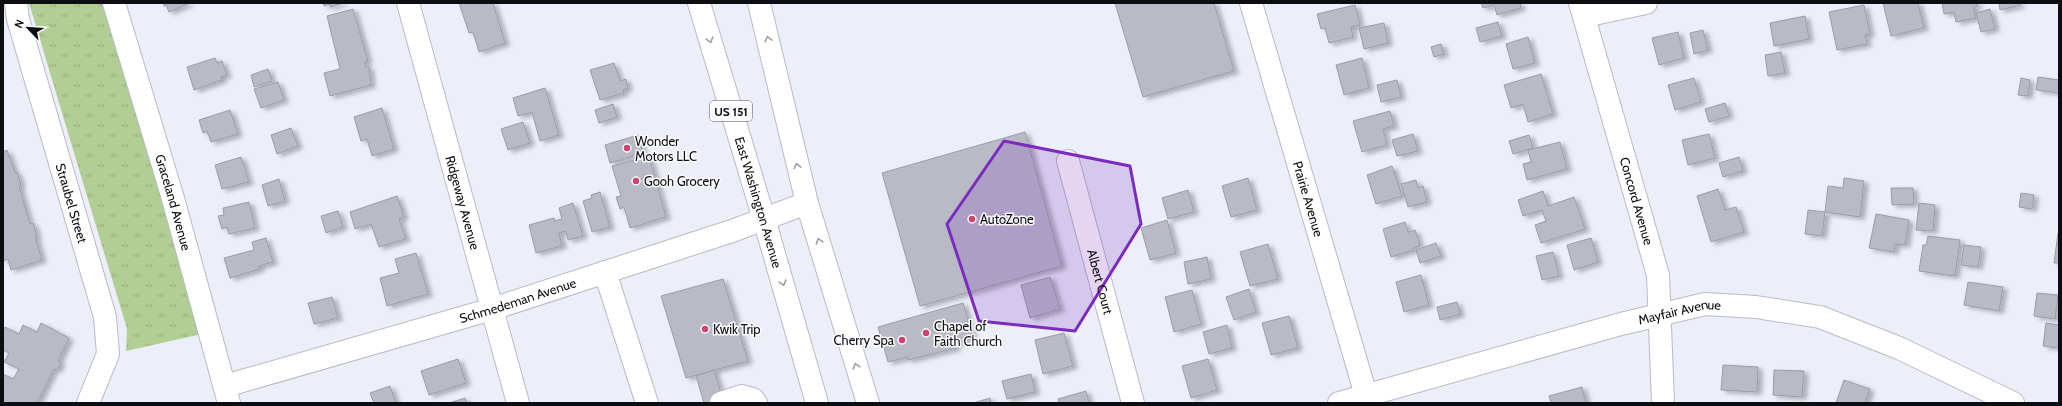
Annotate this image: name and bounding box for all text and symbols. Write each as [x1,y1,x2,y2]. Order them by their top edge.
north arrow [8,8,48,48]
text: N [11,17,27,30]
one-way arrow [764,36,773,43]
one-way arrow [705,37,714,44]
road number: US 151 [710,101,752,121]
place label: Wonder Motors LLC [635,133,697,164]
street label: East Washington Avenue [732,135,786,270]
marker: Wonder Motors LLC [622,143,632,153]
street label: Graceland Avenue [152,152,195,253]
street label: Ridgeway Avenue [442,154,484,252]
street label: Concord Avenue [1617,155,1657,247]
street label: Prairie Avenue [1290,159,1327,239]
street label: Straubel Street [53,161,91,245]
one-way arrow [794,162,802,169]
place label: Gooh Grocery [644,173,720,189]
marker: Gooh Grocery [631,176,641,186]
place label: AutoZone [980,211,1034,227]
marker: AutoZone [967,214,977,224]
one-way arrow [815,238,824,245]
street label: Albert Court [1084,247,1117,317]
street label: Schmedeman Avenue [457,274,578,326]
one-way arrow [778,279,787,286]
street label: Mayfair Avenue [1637,296,1722,328]
place label: Chapel of Faith Church [934,318,1002,349]
place label: Kwik Trip [713,321,761,337]
marker: Kwik Trip [700,324,710,334]
marker: Chapel of Faith Church [921,328,931,338]
place label: Cherry Spa [834,332,895,348]
marker: Cherry Spa [897,335,907,345]
one-way arrow [852,362,861,369]

